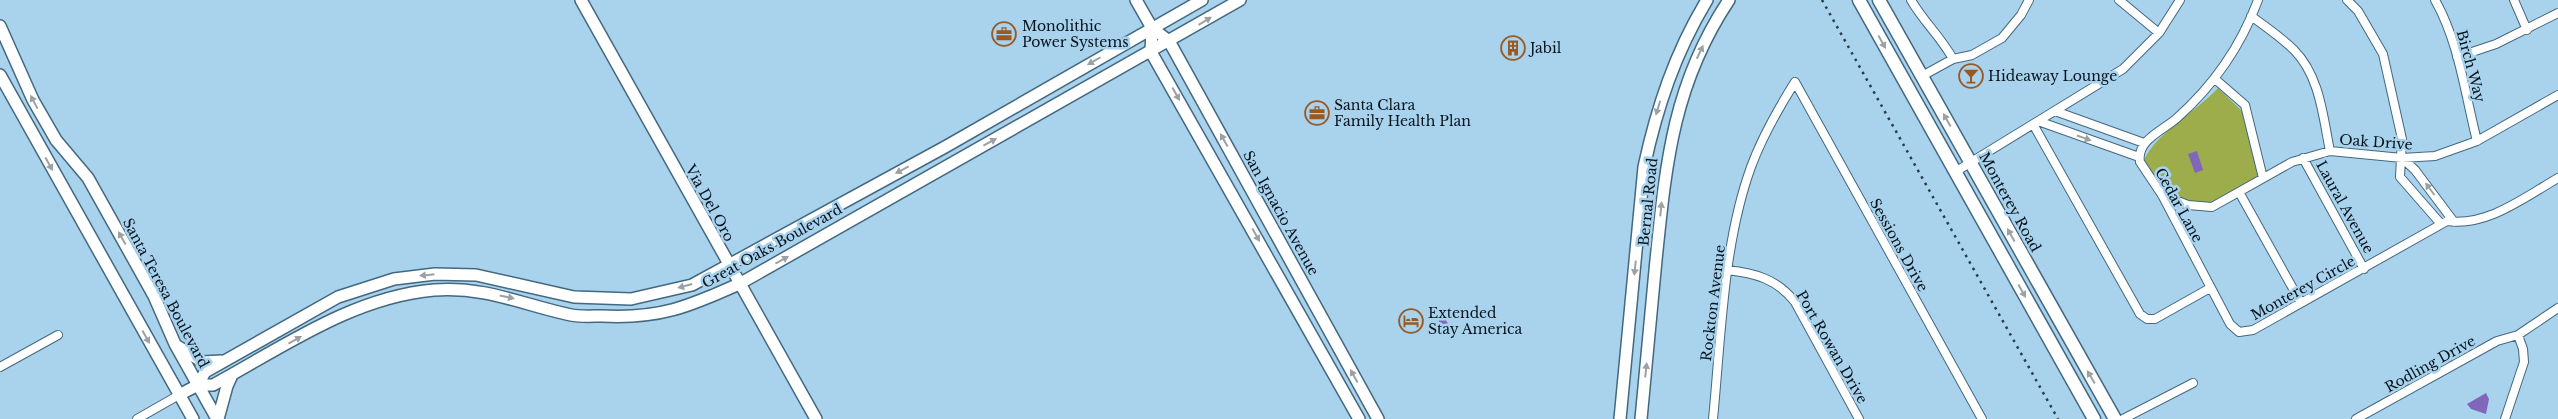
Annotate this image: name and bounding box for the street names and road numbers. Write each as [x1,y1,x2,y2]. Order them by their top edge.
street label: Birch Way [2453,28,2489,104]
street label: Oak Drive [2339,130,2413,154]
street label: San Ignacio Avenue [1239,147,1323,279]
street label: Monterey Road [1975,149,2045,255]
street label: Bernal Road [1634,156,1662,247]
street label: Laural Avenue [2312,158,2378,256]
street label: Via Del Oro [681,161,739,245]
street label: Cedar Lane [2151,165,2207,245]
street label: Sessions Drive [1866,195,1932,295]
street label: Great Oaks Boulevard [699,200,846,292]
street label: Santa Teresa Boulevard [119,215,213,371]
street label: Rockton Avenue [1697,244,1729,362]
street label: Monterey Circle [2248,252,2358,324]
street label: Port Rowan Drive [1792,287,1872,407]
street label: Rodling Drive [2382,332,2478,396]

